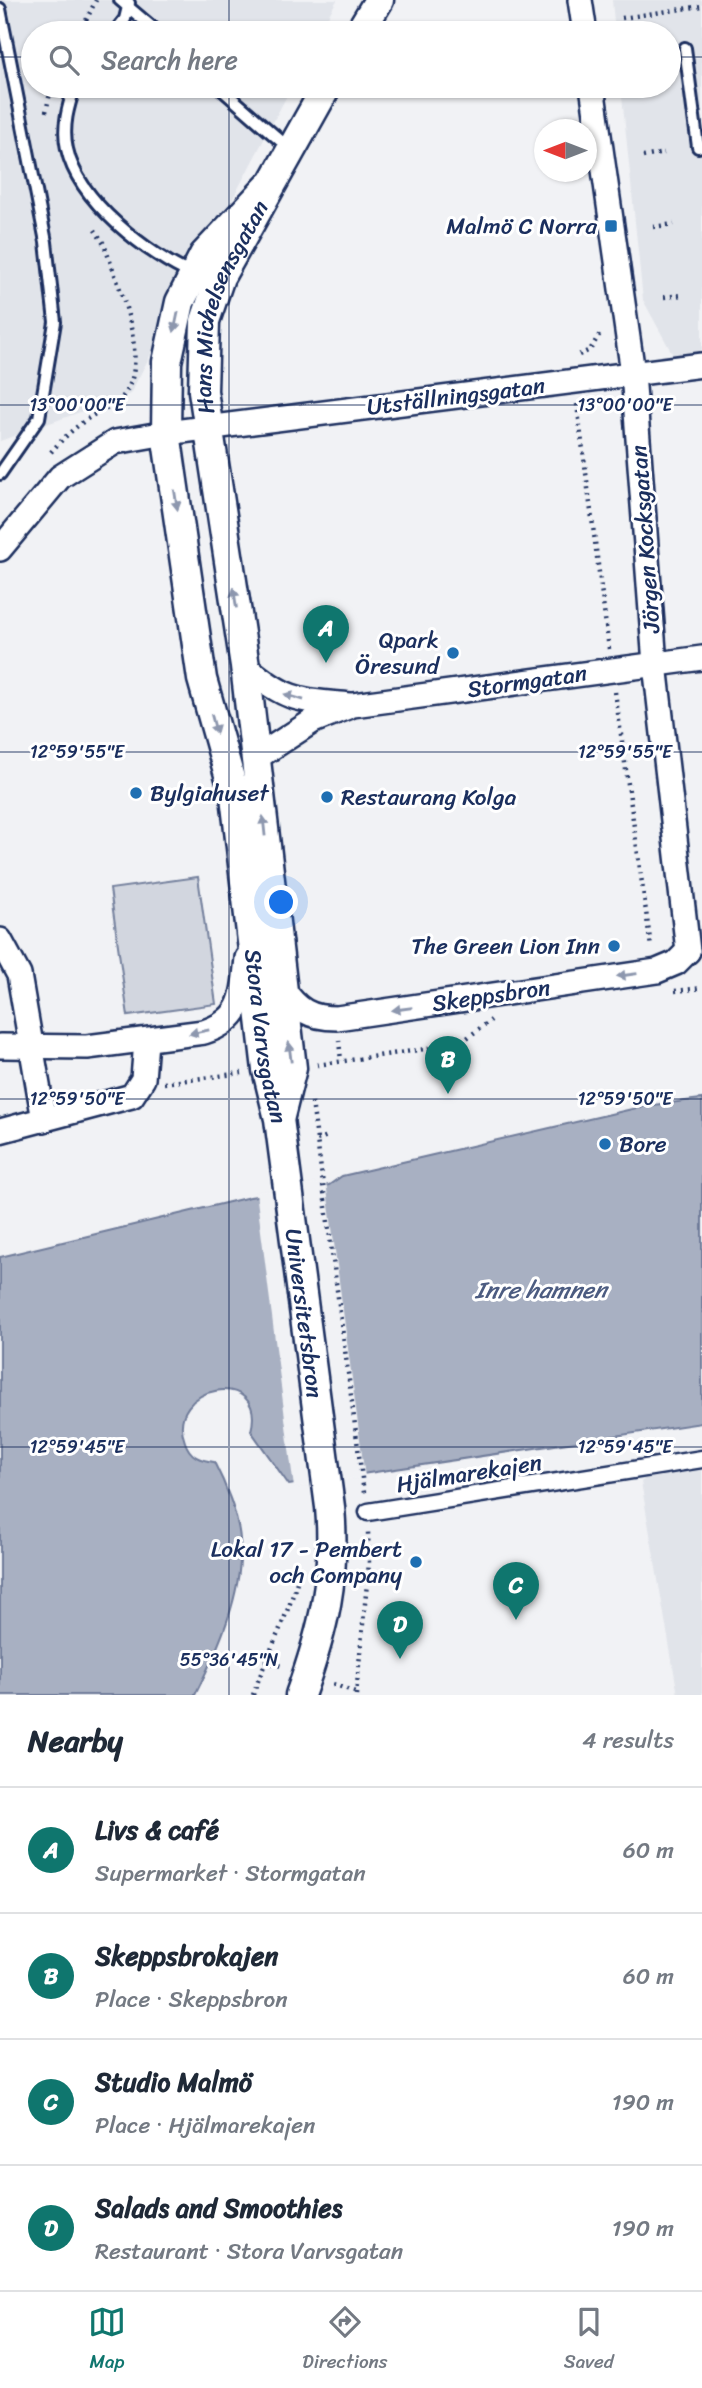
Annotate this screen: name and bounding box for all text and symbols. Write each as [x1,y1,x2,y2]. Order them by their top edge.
search box [21,21,681,98]
text: Search here [101,37,238,83]
icon: search [45,41,83,79]
north arrow [534,119,597,182]
street label: Hans Michelsensgatan [183,192,280,417]
place label: Malmö C Norra [446,206,597,247]
marker: Malmö C Norra [603,218,619,234]
one-way arrow [170,311,181,333]
street label: Utställningsgatan [365,365,548,428]
text: 13°00'00"E [30,389,125,421]
text: 13°00'00"E [578,389,673,421]
street label: Jörgen Kocksgatan [618,443,673,635]
one-way arrow [171,489,182,511]
one-way arrow [229,587,240,609]
pin: A [303,605,349,663]
place label: Qpark Öresund [355,620,441,687]
marker: Qpark Öresund [445,645,461,661]
street label: Stormgatan [465,653,590,710]
one-way arrow [284,691,305,702]
one-way arrow [210,714,220,735]
text: 12°59'55"E [30,736,125,768]
text: 12°59'55"E [578,736,673,768]
place label: Bylgiahuset [150,773,270,814]
place label: Restaurang Kolga [341,777,517,818]
marker: Bylgiahuset [128,785,144,801]
marker: Restaurang Kolga [319,789,335,805]
one-way arrow [258,815,269,837]
your location [264,885,298,919]
place label: The Green Lion Inn [411,926,601,967]
marker: The Green Lion Inn [606,938,622,954]
street label: Stora Varvsgatan [232,947,299,1128]
street label: Skeppsbron [429,967,553,1024]
one-way arrow [616,970,638,981]
one-way arrow [390,1004,412,1015]
one-way arrow [188,1027,210,1038]
pin: B [425,1036,471,1094]
one-way arrow [285,1041,296,1063]
text: 12°59'50"E [30,1083,125,1115]
text: 12°59'50"E [578,1083,673,1115]
place label: Bore [619,1124,667,1165]
marker: Bore [597,1136,613,1152]
street label: Universitetsbron [273,1226,335,1401]
water label: Inre hamnen [474,1269,610,1311]
text: 12°59'45"E [30,1431,125,1463]
text: 12°59'45"E [578,1431,673,1463]
street label: Hjälmarekajen [393,1442,545,1505]
place label: Lokal 17 - Pembert och Company [211,1529,402,1596]
marker: Lokal 17 - Pembert och Company [408,1554,424,1570]
pin: C [493,1562,539,1620]
pin: D [377,1601,423,1659]
text: 55°36'45"N [180,1644,279,1676]
text: Nearby [28,1714,123,1768]
text: 4 results [582,1720,674,1761]
text: Livs & café [95,1807,219,1853]
text: A [43,1830,59,1871]
text: 60 m [623,1830,674,1871]
text: Supermarket · Stormgatan [95,1853,366,1894]
text: Skeppsbrokajen [95,1933,278,1979]
text: B [44,1956,58,1997]
text: 60 m [623,1956,674,1997]
text: Place · Skeppsbron [95,1979,288,2020]
text: Studio Malmö [95,2059,252,2105]
text: C [44,2082,58,2123]
text: 190 m [612,2082,674,2123]
text: Place · Hjälmarekajen [95,2105,316,2146]
text: Salads and Smoothies [95,2185,342,2231]
text: D [44,2208,58,2249]
text: 190 m [612,2208,674,2249]
text: Restaurant · Stora Varvsgatan [95,2231,403,2272]
tab: Map [88,2303,126,2378]
tab: Directions [302,2303,388,2378]
tab: Saved [564,2303,614,2378]

